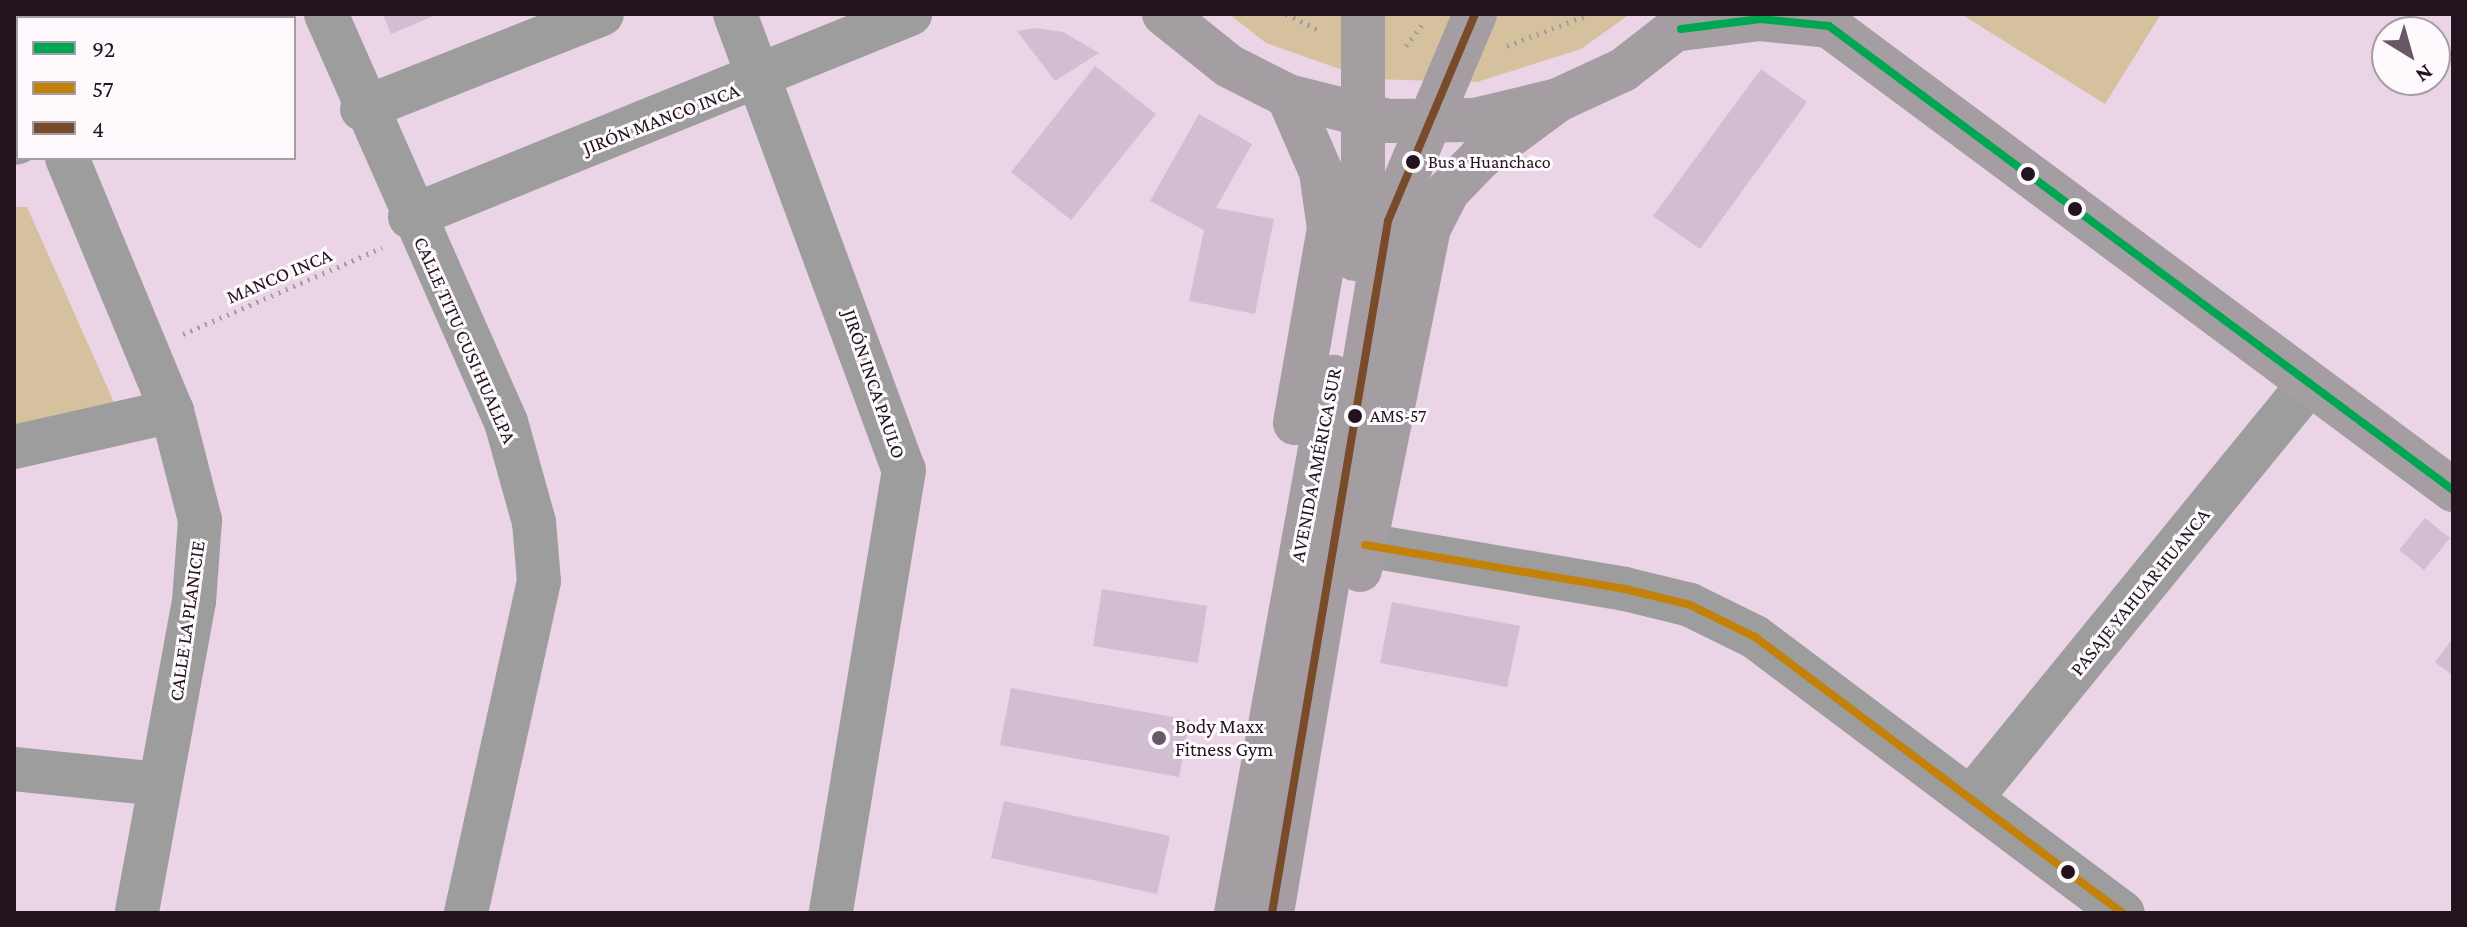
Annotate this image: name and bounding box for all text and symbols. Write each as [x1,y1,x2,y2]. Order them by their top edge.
legend [16,16,296,160]
north arrow [2371,16,2451,96]
text: 92 [92,35,115,62]
text: N [2411,59,2438,88]
text: 57 [92,75,114,102]
street label: JIRÓN MANCO INCA [579,78,743,160]
text: 4 [92,115,104,142]
place label: Bus a Huanchaco [1428,151,1551,173]
marker: Bus a Huanchaco [1405,154,1421,170]
unlabelled marker [2020,166,2036,182]
unlabelled marker [2067,201,2083,217]
street label: CALLE TITU CUSI HUALLPA [409,233,521,447]
street label: MANCO INCA [223,243,335,309]
street label: JIRÓN INCA PAULO [837,306,911,462]
street label: AVENIDA AMÉRICA SUR [1285,366,1347,564]
place label: AMS-57 [1370,405,1426,427]
marker: AMS-57 [1347,408,1363,424]
street label: PASAJE YAHUAR HUANCA [2065,503,2215,681]
street label: CALLE LA PLANICIE [164,539,210,703]
place label: Body Maxx Fitness Gym [1175,714,1273,761]
marker: Body Maxx Fitness Gym [1150,729,1168,747]
unlabelled marker [2060,864,2076,880]

